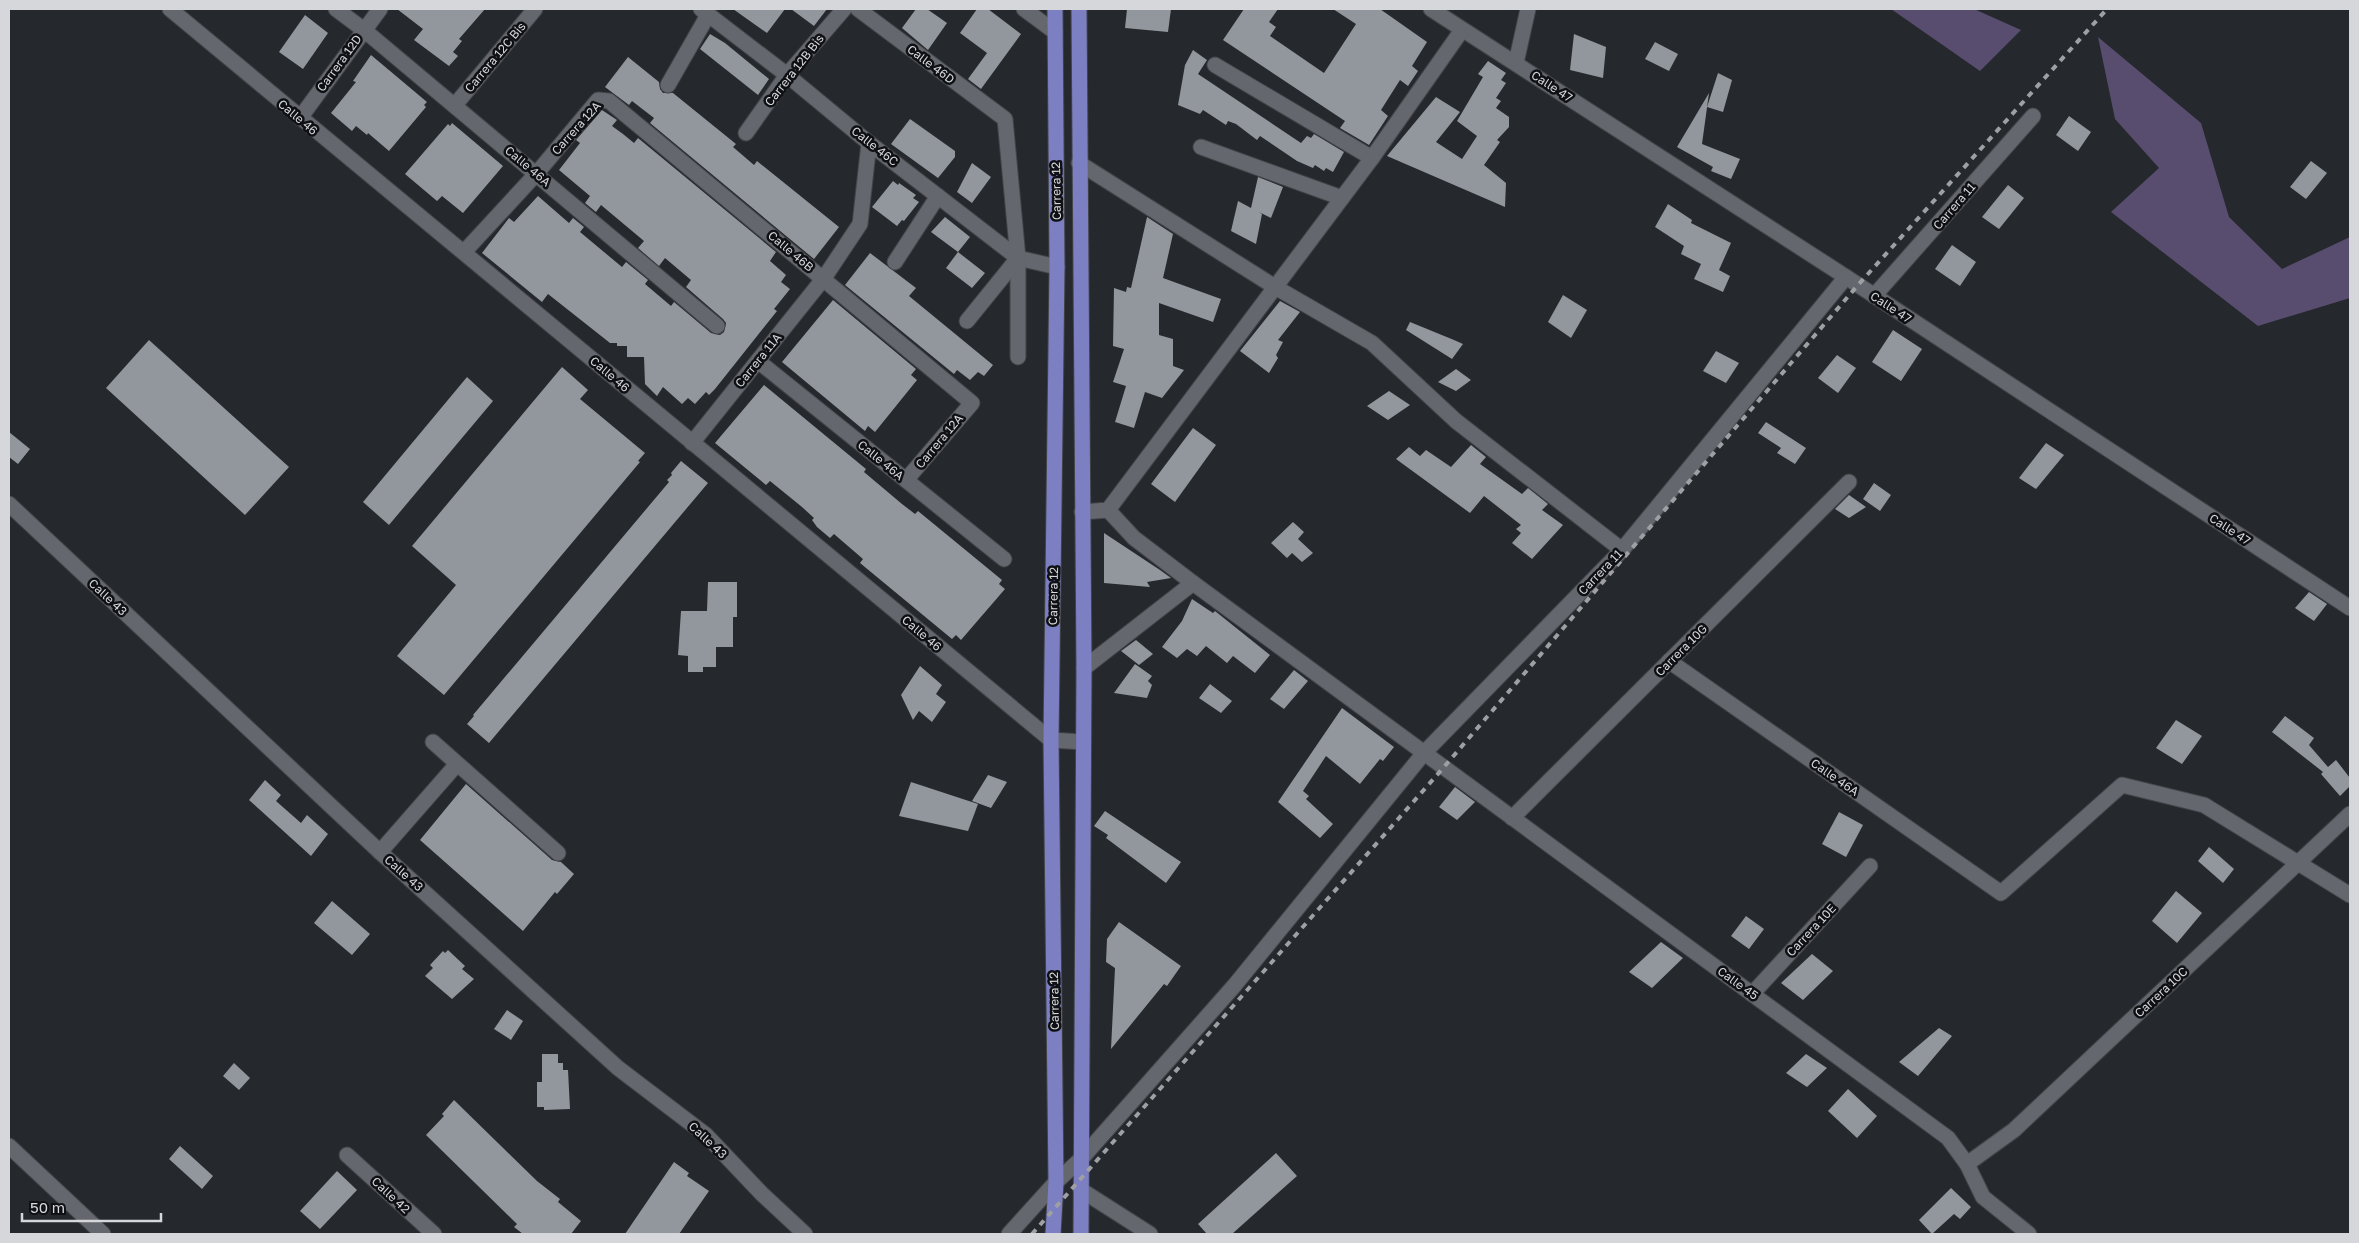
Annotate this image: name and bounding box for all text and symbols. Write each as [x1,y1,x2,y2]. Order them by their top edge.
street label: Carrera 12C Bis [461,19,529,95]
street label: Carrera 12B Bis [761,31,827,109]
street label: Carrera 12D [313,32,365,94]
street label: Calle 46D [904,41,958,87]
street label: Calle 47 [1529,67,1575,105]
street label: Calle 46 [275,96,321,138]
street label: Carrera 12A [548,98,604,158]
street label: Calle 46C [849,123,901,169]
street label: Calle 46A [502,143,554,189]
street label: Carrera 12 [1048,162,1064,220]
street label: Carrera 11 [1930,179,1979,232]
street label: Calle 46B [765,228,817,274]
street label: Calle 47 [1868,288,1914,326]
street label: Carrera 11A [732,330,784,390]
street label: Calle 46 [587,353,633,395]
street label: Carrera 12A [912,411,966,471]
street label: Calle 46A [855,437,907,483]
street label: Calle 47 [2207,510,2253,548]
street label: Carrera 11 [1575,546,1625,598]
street label: Carrera 12 [1045,567,1061,625]
street label: Calle 43 [86,576,130,618]
street label: Calle 46 [899,612,945,654]
street label: Carrera 10G [1652,621,1710,679]
street label: Calle 46A [1808,755,1862,799]
street label: Calle 43 [382,852,426,894]
street label: Carrera 10E [1783,901,1839,959]
street label: Calle 45 [1715,963,1761,1003]
street label: Carrera 10C [2131,964,2191,1020]
street label: Carrera 12 [1046,972,1062,1030]
street label: Calle 43 [686,1119,730,1161]
street label: Calle 42 [369,1174,413,1216]
scale bar [22,1190,161,1222]
text: 50 m [30,1198,65,1216]

